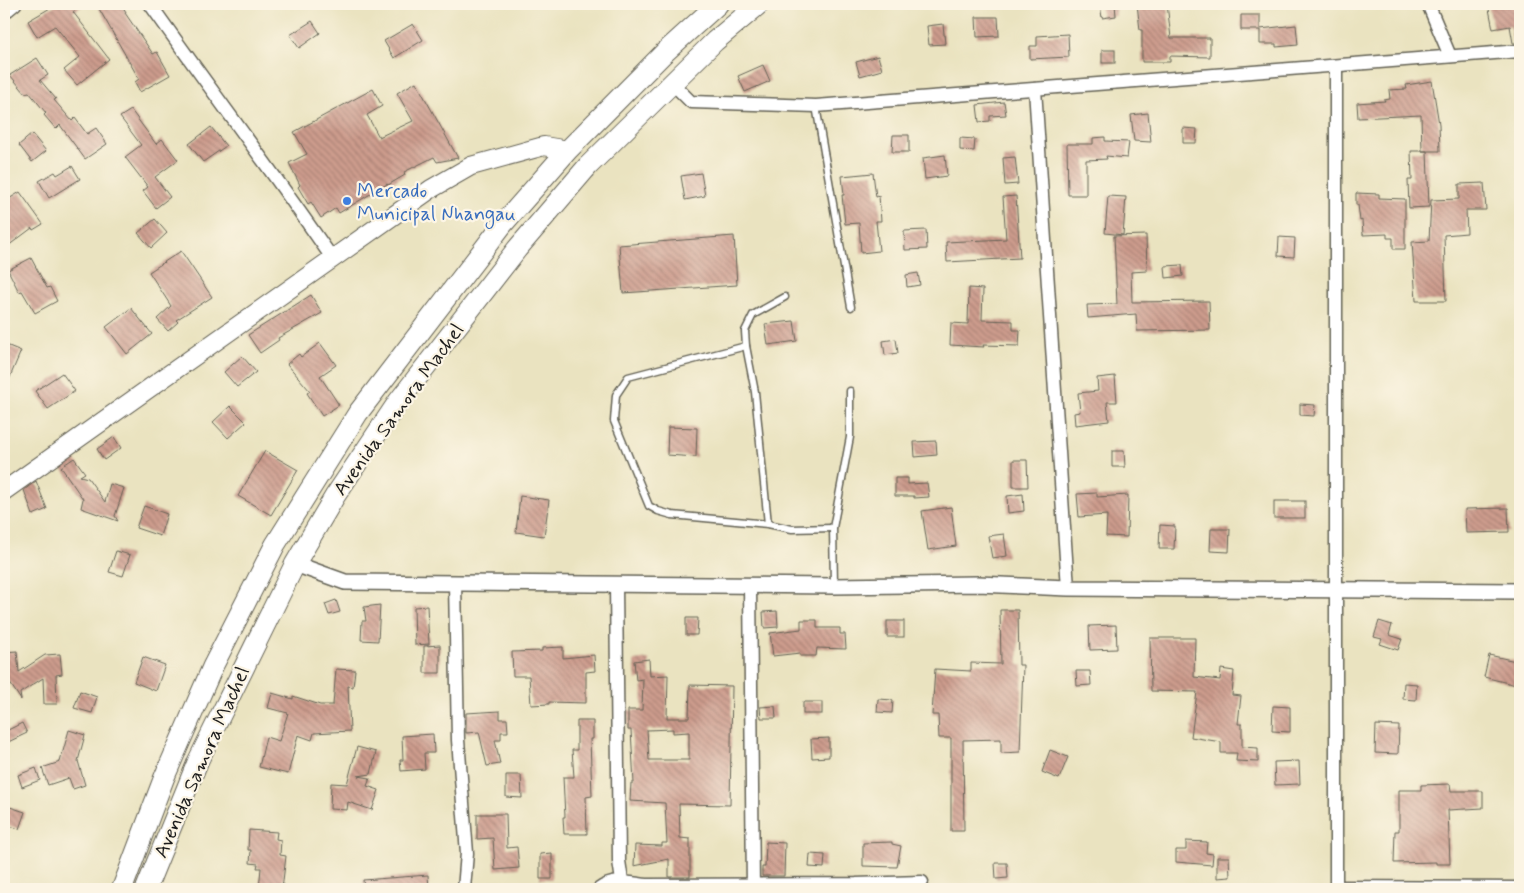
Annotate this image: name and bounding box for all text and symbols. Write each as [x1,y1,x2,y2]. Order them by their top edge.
place label: Mercado Municipal Nhangau [357,178,516,229]
marker: Mercado Municipal Nhangau [341,195,353,207]
street label: Avenida Samora Machel [327,318,471,502]
street label: Avenida Samora Machel [148,663,257,863]

